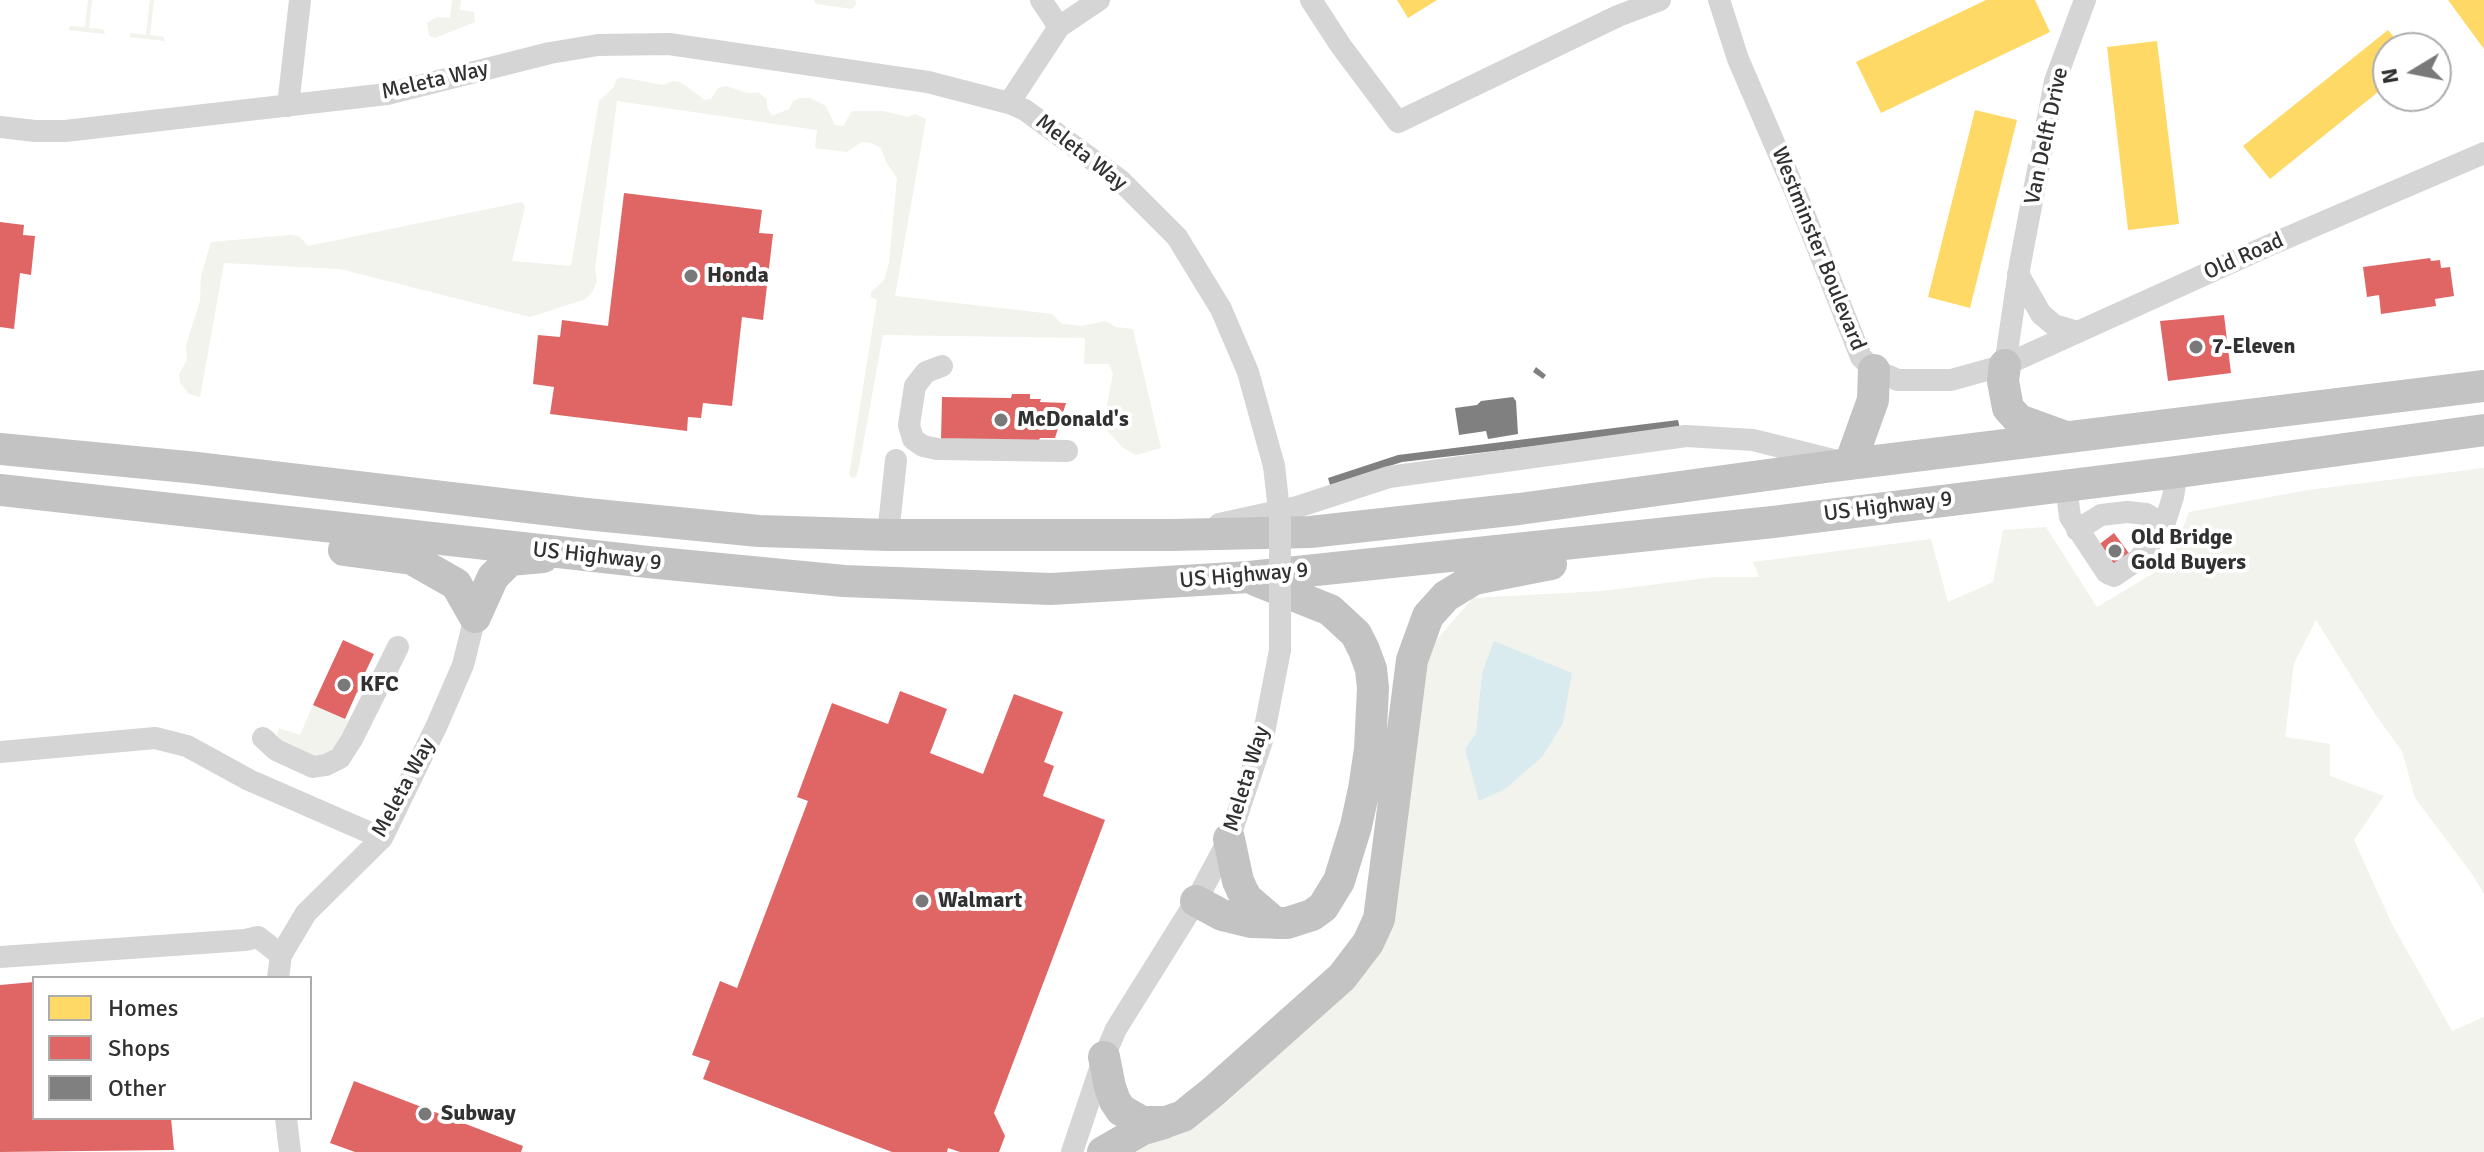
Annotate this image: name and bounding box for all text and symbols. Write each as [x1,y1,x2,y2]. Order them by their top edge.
north arrow [2372,32,2452,112]
street label: Meleta Way [379,56,491,106]
street label: Van Delft Drive [2020,65,2074,207]
text: N [2375,66,2404,86]
street label: Meleta Way [1030,109,1132,197]
street label: Westminster Boulevard [1765,143,1871,355]
street label: Old Road [2200,228,2288,286]
place label: Honda [707,263,769,289]
marker: Honda [682,267,700,285]
place label: 7-Eleven [2212,334,2295,360]
marker: 7-Eleven [2187,338,2205,356]
place label: McDonald's [1017,407,1129,433]
marker: McDonald's [992,411,1010,429]
street label: US Highway 9 [1822,486,1954,528]
place label: Old Bridge Gold Buyers [2131,525,2246,576]
street label: US Highway 9 [531,537,663,577]
marker: Old Bridge Gold Buyers [2106,542,2124,560]
street label: US Highway 9 [1178,557,1310,595]
place label: KFC [360,672,399,698]
marker: KFC [335,676,353,694]
street label: Meleta Way [1218,723,1276,835]
street label: Meleta Way [367,734,441,842]
place label: Walmart [938,888,1022,914]
marker: Walmart [913,892,931,910]
legend [32,976,312,1120]
text: Homes [108,993,178,1023]
text: Shops [108,1033,170,1063]
text: Other [108,1073,166,1103]
place label: Subway [441,1101,516,1127]
marker: Subway [416,1105,434,1123]

